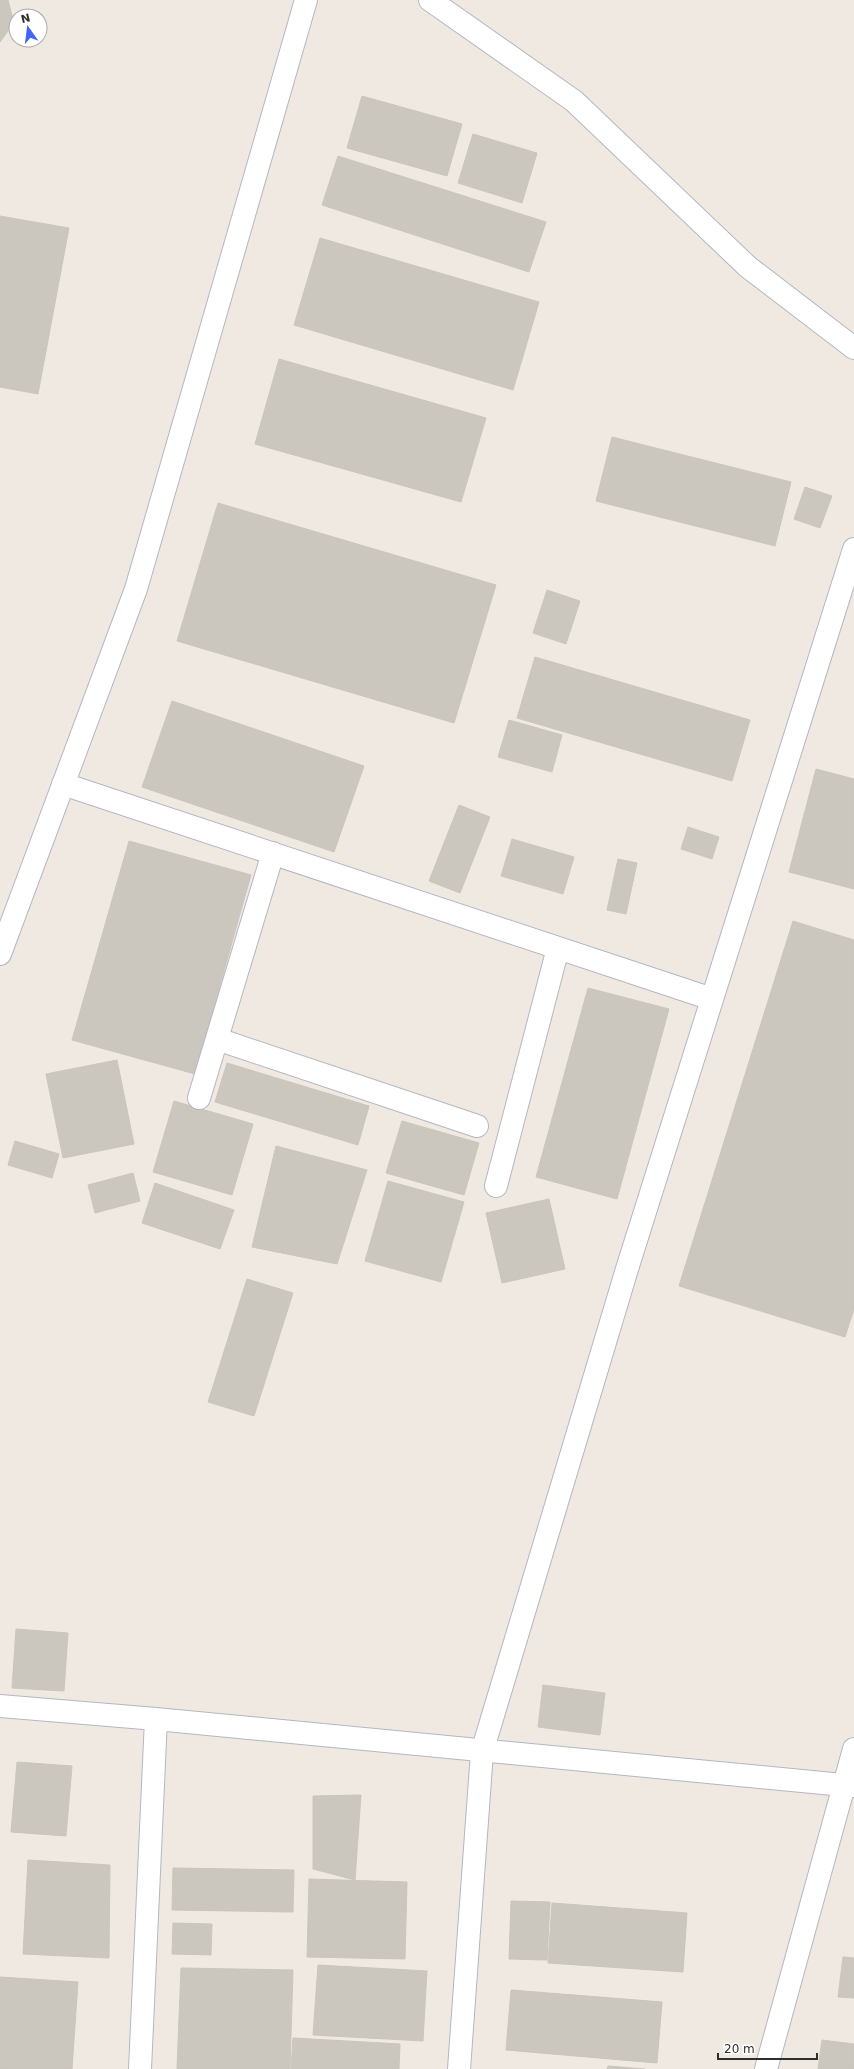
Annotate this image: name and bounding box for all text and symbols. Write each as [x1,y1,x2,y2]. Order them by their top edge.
north arrow [8,8,48,48]
text: N [20,11,32,26]
scale bar [718,2035,817,2061]
text: 20 m [724,2042,755,2056]

